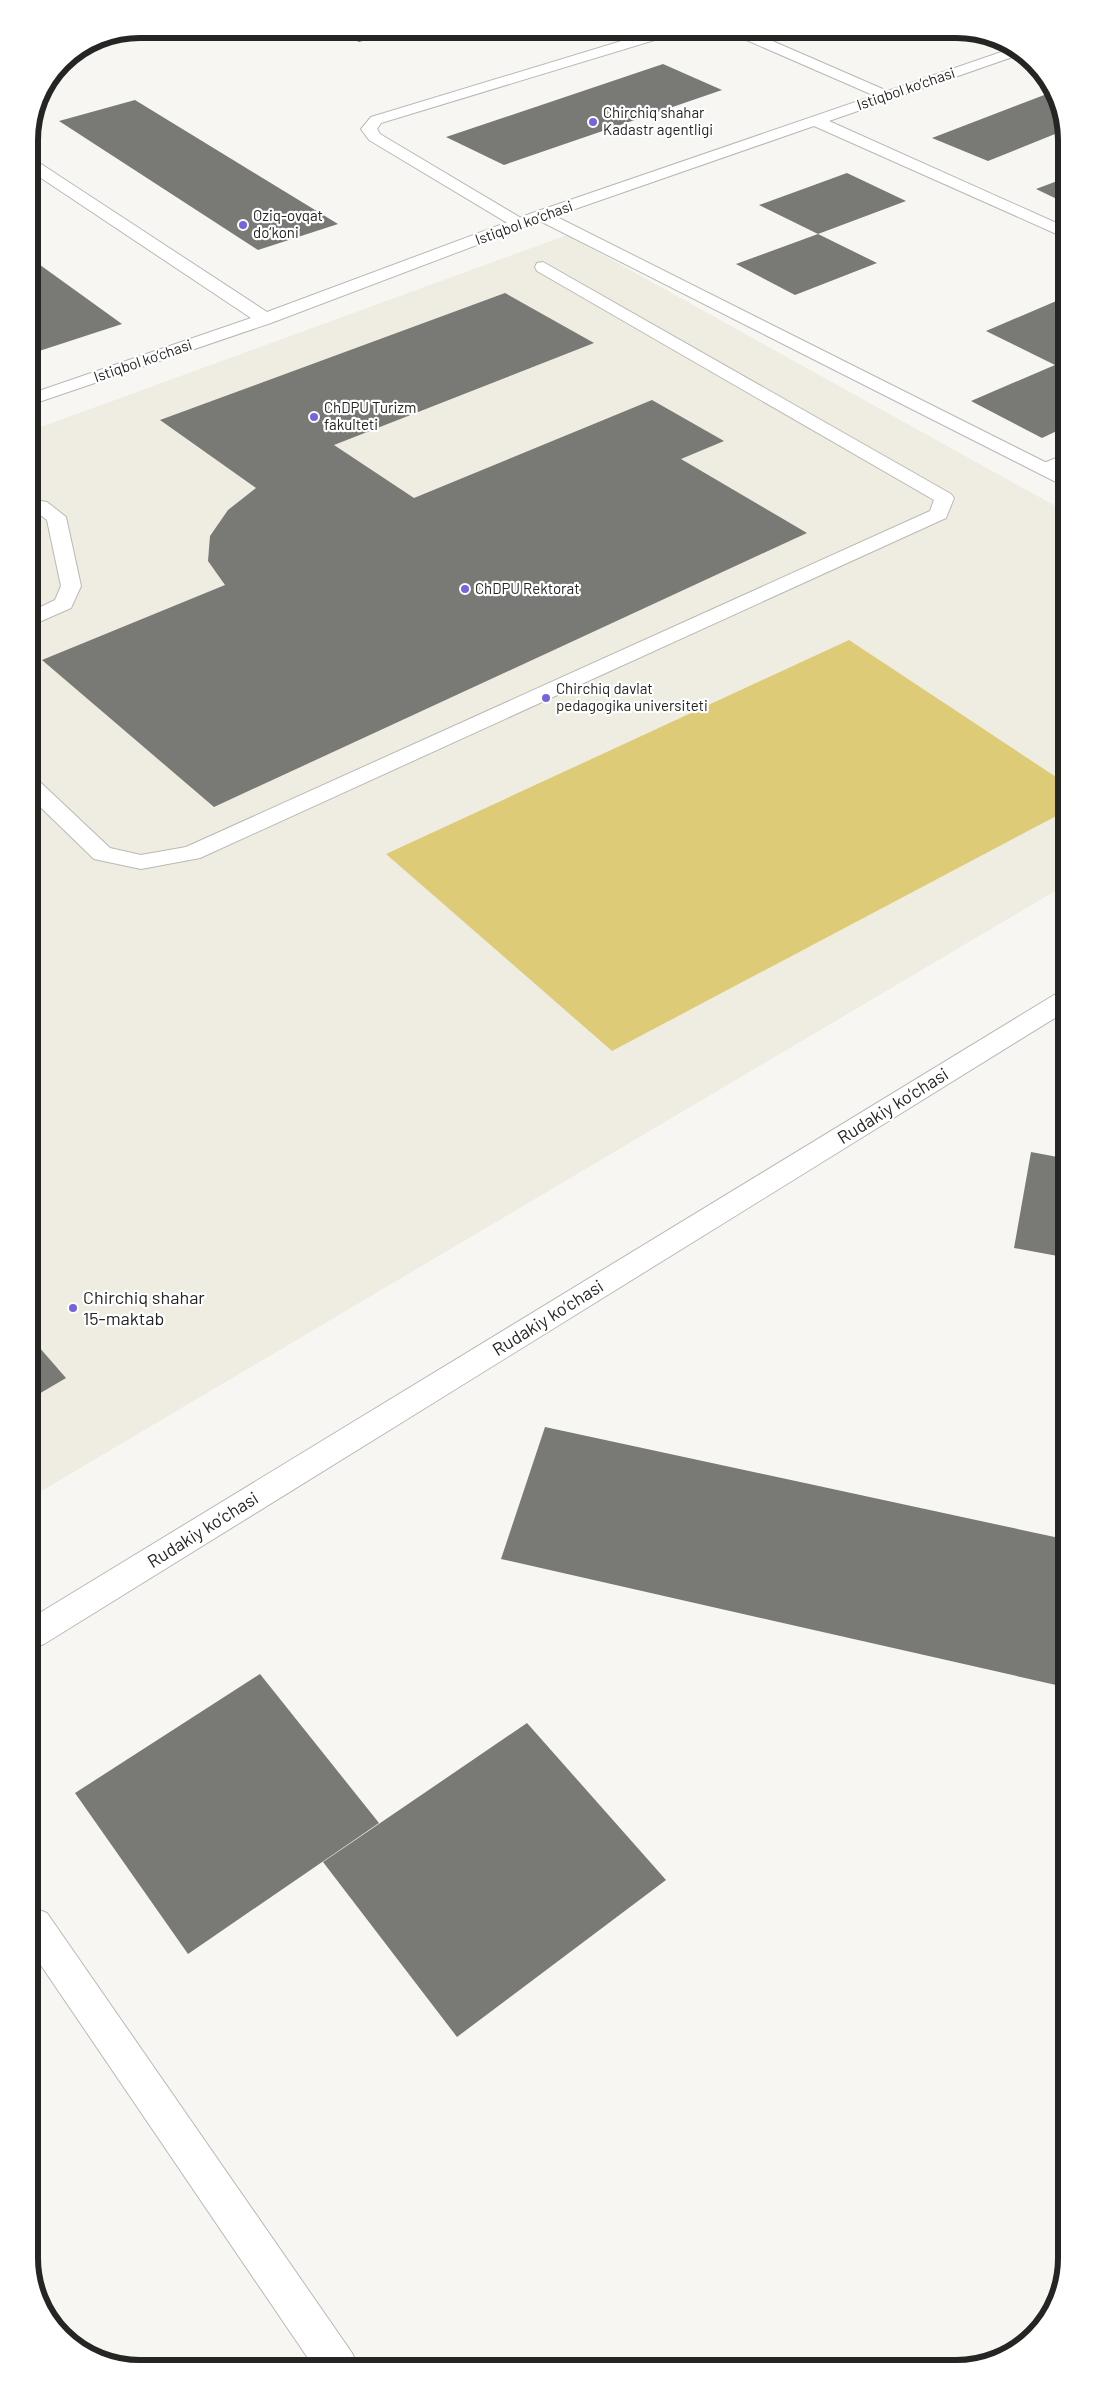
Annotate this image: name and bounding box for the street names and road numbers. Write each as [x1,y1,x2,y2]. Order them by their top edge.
street label: Istiqbol ko‘chasi [854,63,957,113]
street label: Istiqbol ko‘chasi [472,196,575,248]
street label: Istiqbol ko‘chasi [91,335,194,385]
street label: Rudakiy ko‘chasi [833,1062,952,1148]
street label: Rudakiy ko‘chasi [488,1274,607,1360]
street label: Rudakiy ko‘chasi [143,1486,262,1572]

